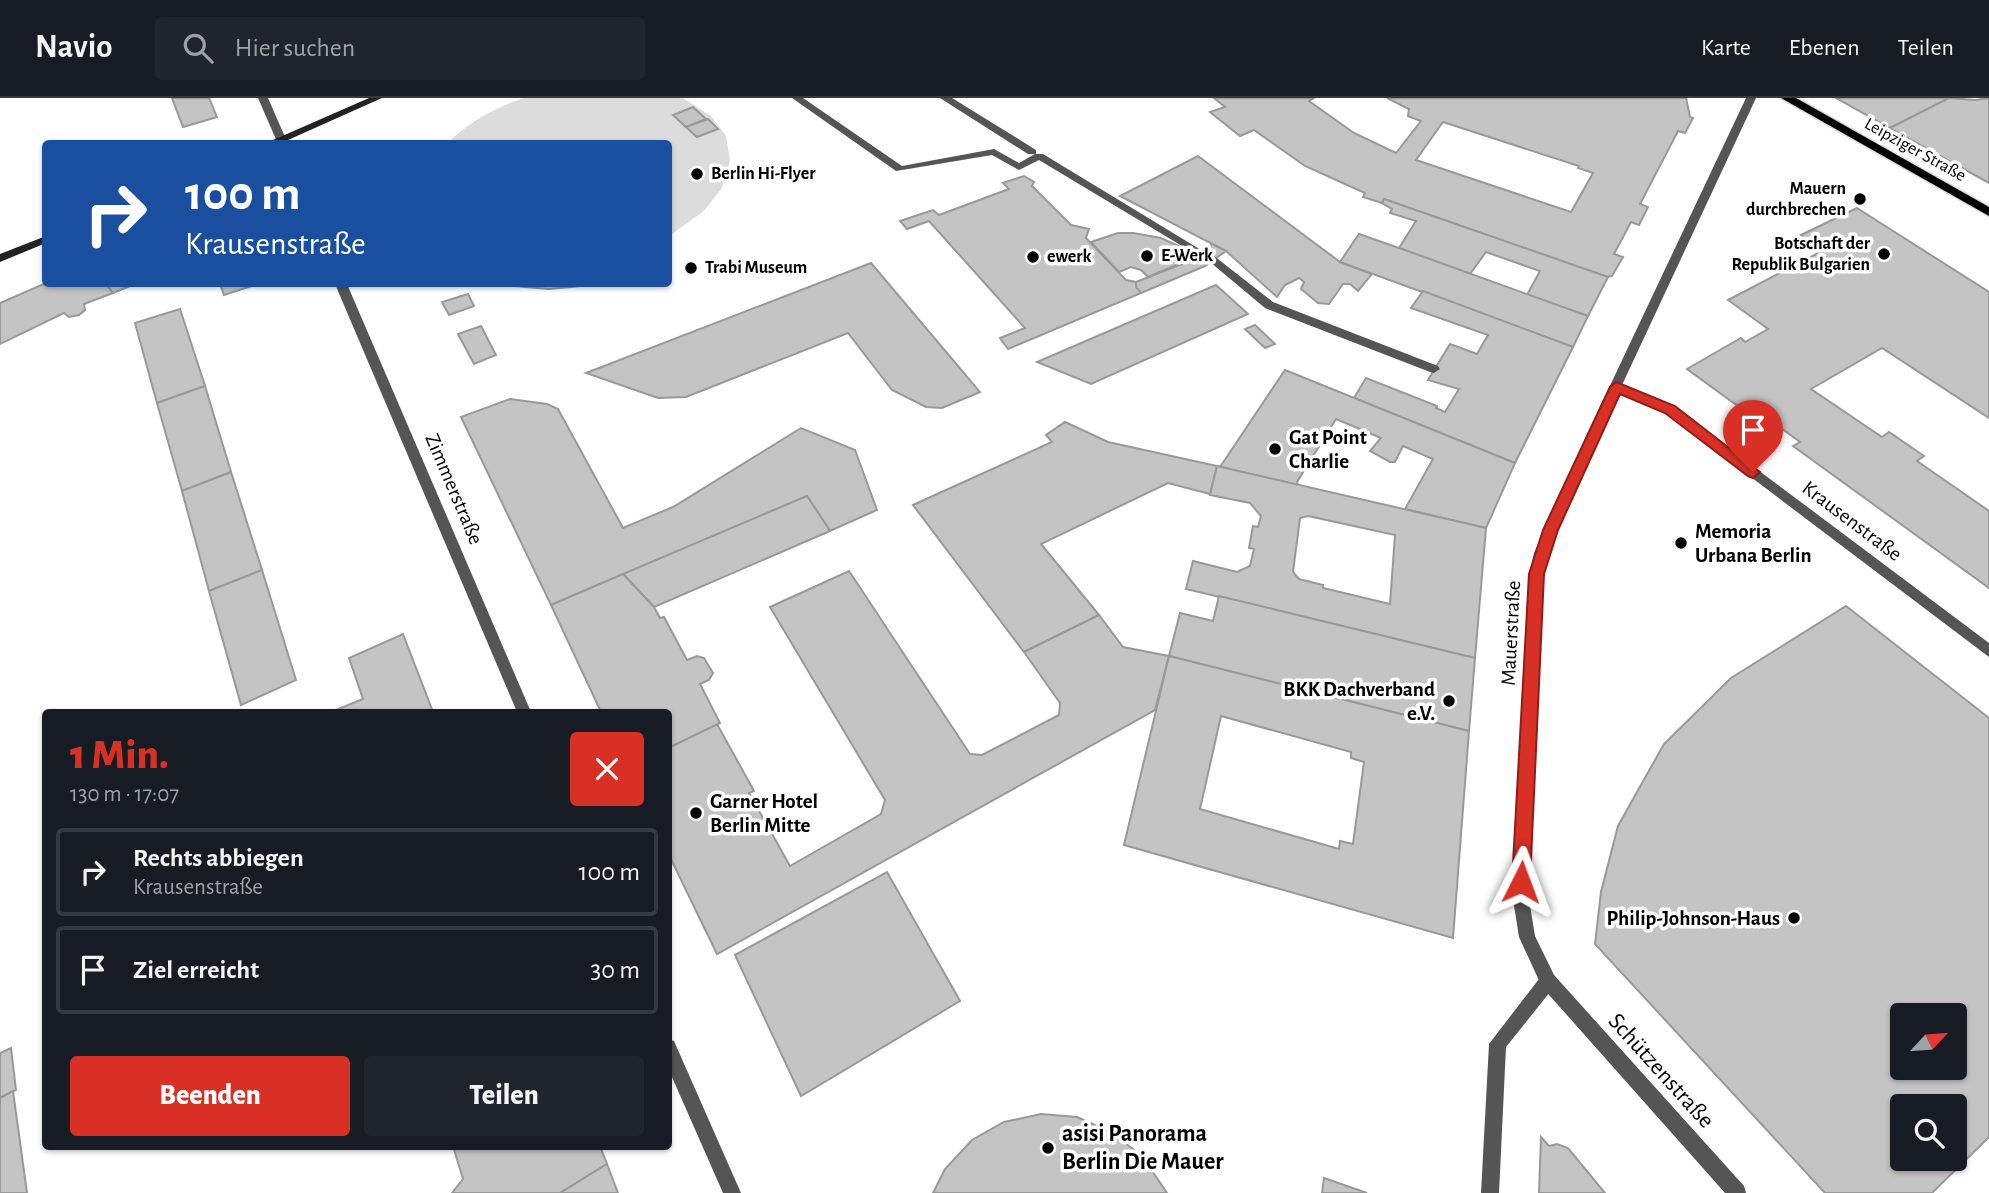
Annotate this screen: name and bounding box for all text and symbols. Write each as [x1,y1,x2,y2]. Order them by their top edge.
search box [155,17,645,80]
icon: search [179,29,217,67]
text: Navio [35,31,113,64]
text: Hier suchen [235,35,355,61]
text: Karte [1701,36,1751,60]
text: Ebenen [1789,36,1860,60]
text: Teilen [1898,36,1954,60]
street label: Leipziger Straße [1861,115,1969,185]
place label: Berlin Hi-Flyer [711,165,816,183]
marker: Berlin Hi-Flyer [689,166,705,182]
icon: right [70,168,161,259]
text: 100 m [185,170,301,219]
place label: Mauern durchbrechen [1746,180,1846,219]
marker: Mauern durchbrechen [1852,191,1868,207]
text: Krausenstraße [185,228,366,260]
place label: Botschaft der Republik Bulgarien [1731,235,1871,274]
marker: Botschaft der Republik Bulgarien [1876,246,1892,262]
place label: E-Werk [1161,247,1213,265]
place label: ewerk [1047,248,1091,266]
marker: E-Werk [1139,248,1155,264]
marker: ewerk [1025,249,1041,265]
place label: Trabi Museum [705,259,807,277]
marker: Trabi Museum [683,260,699,276]
pin [1723,400,1783,472]
icon: arrive [1734,411,1772,449]
place label: Gat Point Charlie [1289,427,1367,472]
street label: Zimmerstraße [421,431,487,547]
marker: Gat Point Charlie [1267,441,1283,457]
street label: Krausenstraße [1798,477,1906,565]
place label: Memoria Urbana Berlin [1695,521,1812,566]
marker: Memoria Urbana Berlin [1673,535,1689,551]
street label: Mauerstraße [1498,580,1524,686]
place label: BKK Dachverband e.V. [1283,679,1435,724]
marker: BKK Dachverband e.V. [1441,693,1457,709]
button: close [570,732,644,806]
text: 1 Min. [70,734,169,776]
text: 130 m · 17:07 [70,783,179,806]
place label: Garner Hotel Berlin Mitte [710,791,818,836]
marker: Garner Hotel Berlin Mitte [688,805,704,821]
text: Rechts abbiegen [133,845,304,871]
position arrow [1484,845,1558,919]
icon: right [74,853,112,891]
text: 100 m [579,859,640,885]
text: Krausenstraße [133,876,263,899]
place label: Philip-Johnson-Haus [1606,908,1780,929]
marker: Philip-Johnson-Haus [1786,910,1802,926]
icon: arrive [74,951,112,989]
text: Ziel erreicht [133,957,259,983]
text: 30 m [590,957,640,983]
north arrow [1890,1003,1967,1080]
map controls [1890,1003,1967,1171]
street label: Schützenstraße [1604,1009,1718,1133]
button: Beenden [70,1056,350,1136]
button: Teilen [364,1056,644,1136]
button: search [1890,1094,1967,1171]
place label: asisi Panorama Berlin Die Mauer [1062,1122,1224,1174]
marker: asisi Panorama Berlin Die Mauer [1040,1140,1056,1156]

